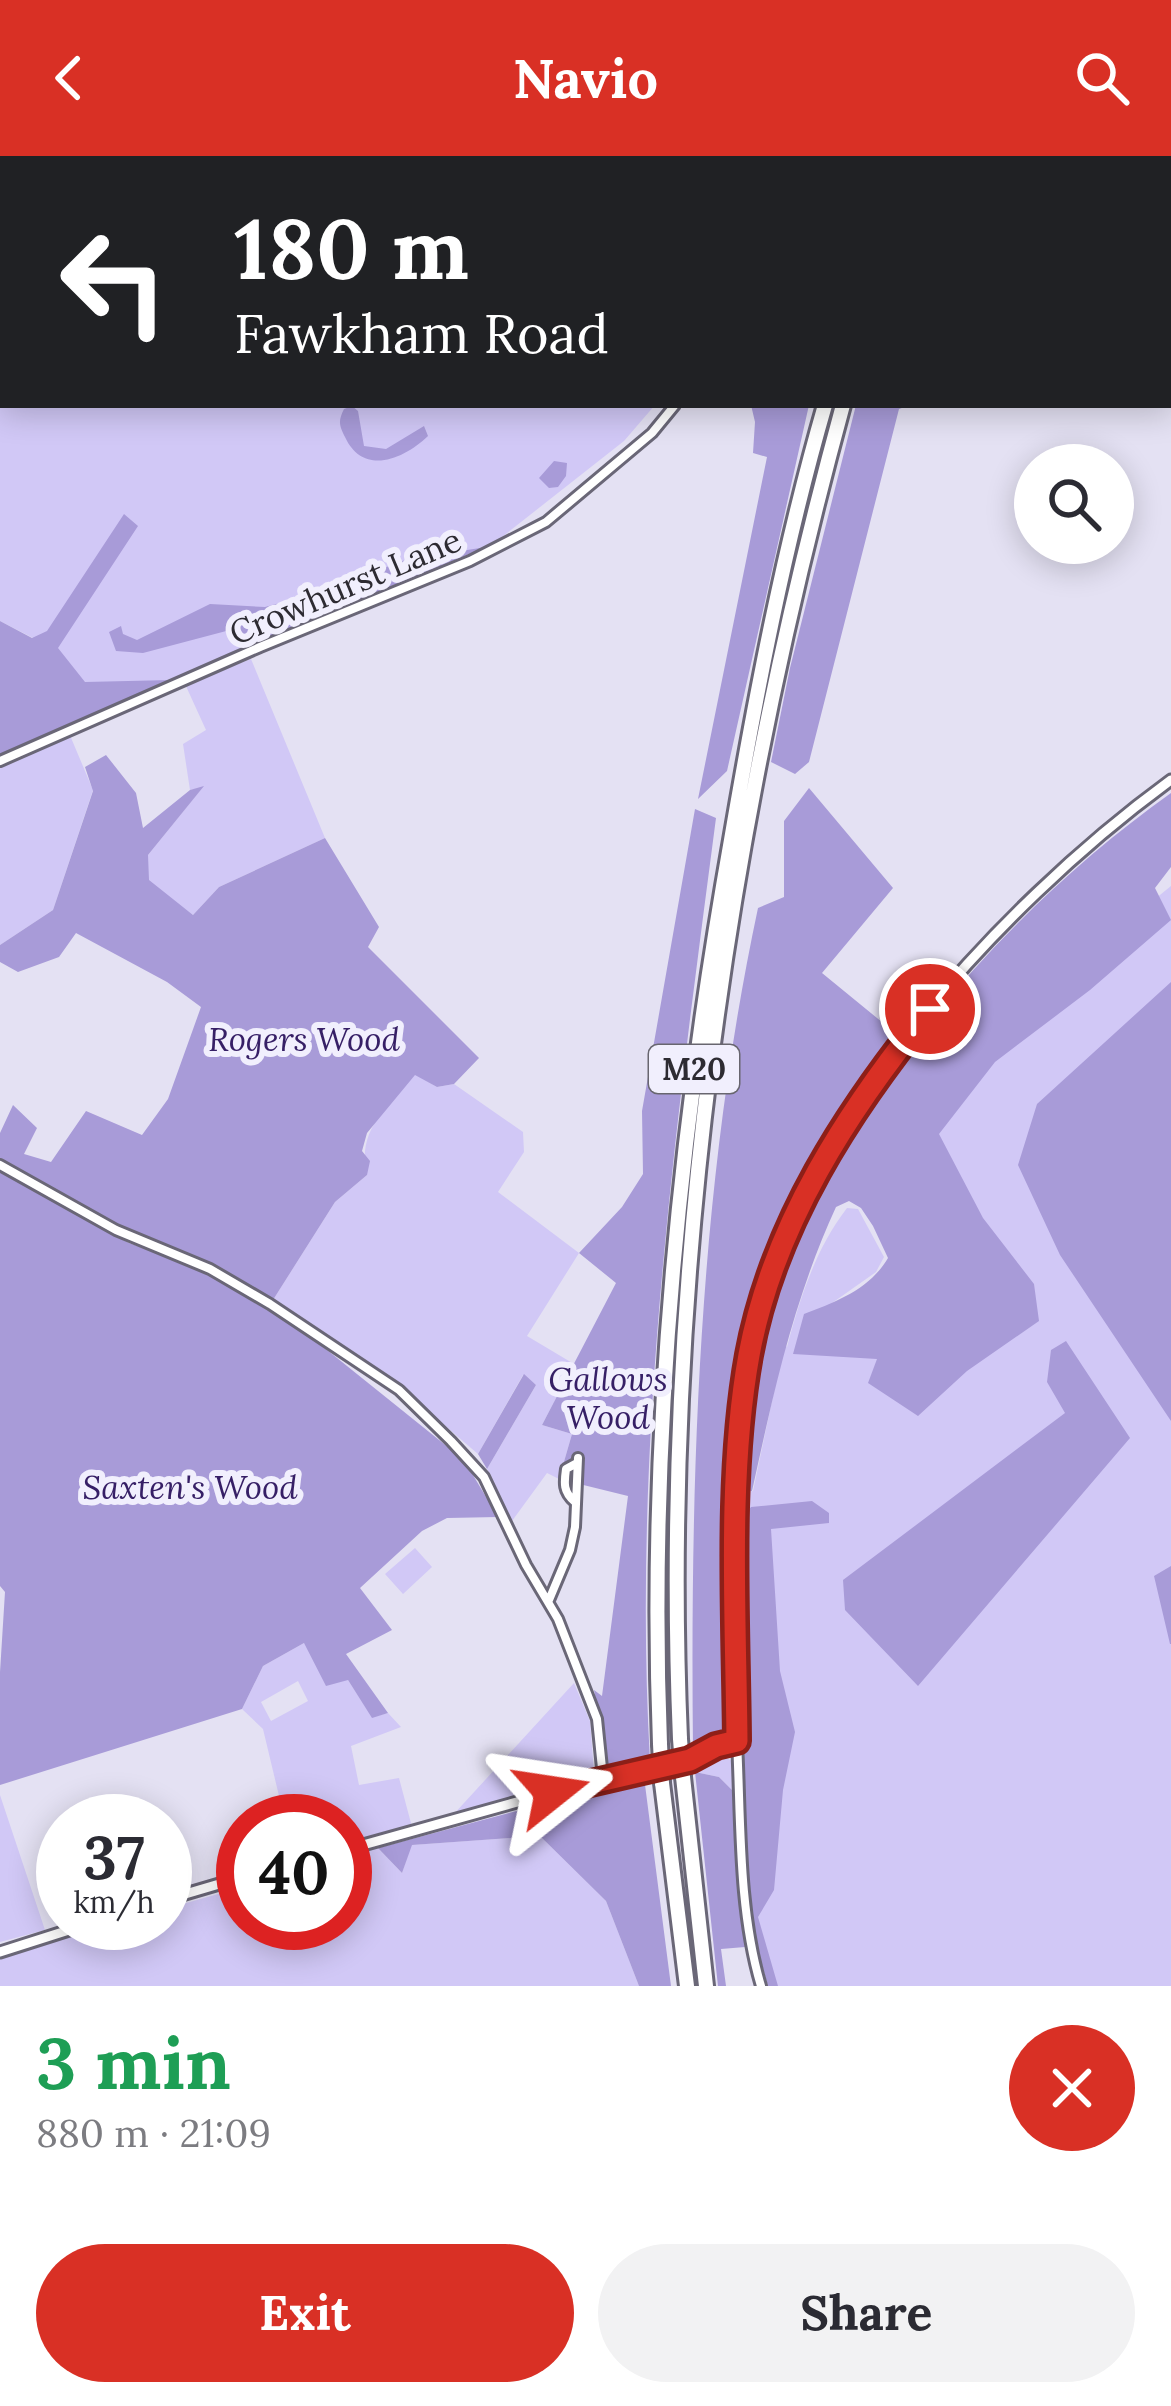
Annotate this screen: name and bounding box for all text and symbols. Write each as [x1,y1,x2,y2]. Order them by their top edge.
text: Navio [513,44,658,113]
icon: back [36,45,102,111]
icon: search [1069,45,1135,111]
text: 180 m [234,194,469,302]
icon: left [36,204,192,360]
text: Fawkham Road [234,299,609,368]
map controls [1014,444,1134,564]
button: search [1014,444,1134,564]
street label: Crowhurst Lane [223,518,467,654]
pin [879,958,981,1060]
icon: arrive [897,976,963,1042]
park label: Rogers Wood [208,1018,400,1060]
road number: M20 [649,1045,739,1093]
park label: Gallows Wood [548,1358,668,1438]
park label: Saxten's Wood [83,1466,298,1508]
position arrow [489,1729,615,1855]
speed limit sign: 40 [216,1794,372,1950]
text: 37 [83,1819,145,1895]
text: km/h [73,1883,155,1921]
text: 3 min [36,2017,231,2109]
button: close [1009,2025,1135,2151]
text: 880 m · 21:09 [36,2108,271,2158]
button: Exit [36,2244,574,2382]
button: Share [598,2244,1135,2382]

